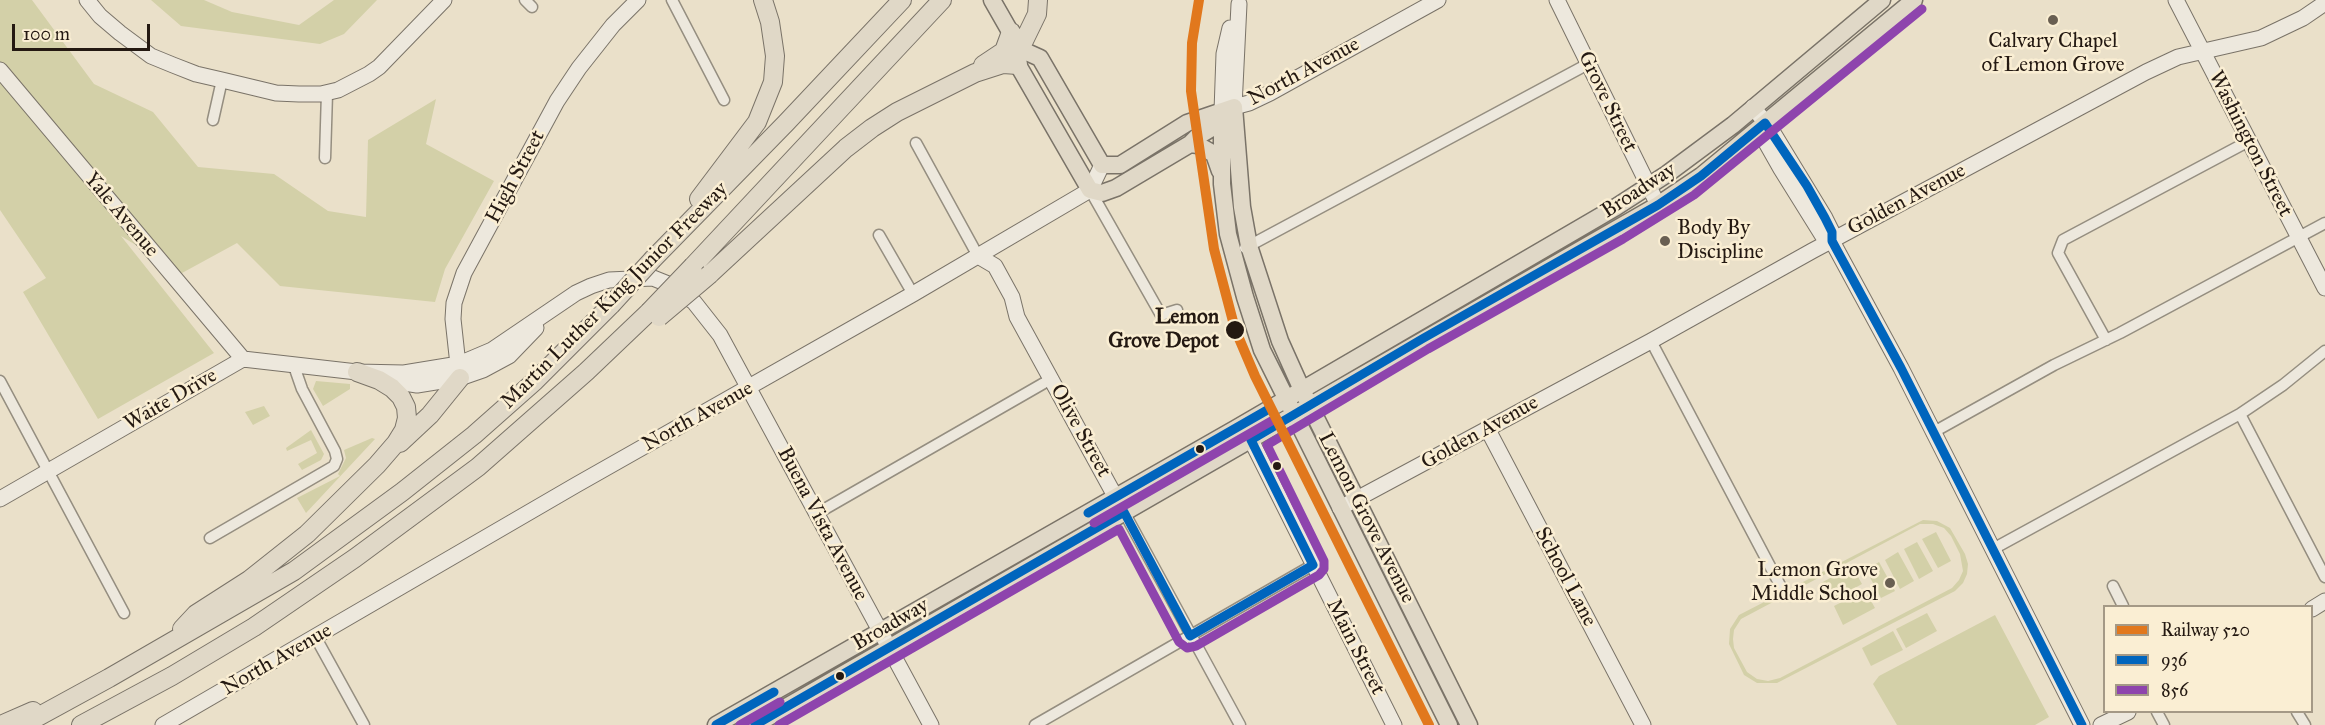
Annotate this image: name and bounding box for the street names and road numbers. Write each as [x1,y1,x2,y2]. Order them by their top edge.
street label: North Avenue [1244,32,1364,112]
street label: Grove Street [1572,48,1642,156]
street label: Washington Street [2202,67,2298,221]
street label: High Street [481,126,551,228]
street label: Broadway [1597,158,1681,224]
street label: Golden Avenue [1844,158,1970,242]
street label: Yale Avenue [78,168,164,262]
street label: Martin Luther King Junior Freeway [496,177,734,415]
street label: Waite Drive [120,363,222,437]
street label: North Avenue [638,376,758,458]
street label: Olive Street [1044,380,1116,482]
street label: Golden Avenue [1417,391,1543,475]
street label: Lemon Grove Avenue [1312,428,1420,608]
street label: Buena Vista Avenue [771,443,873,605]
street label: School Lane [1528,523,1602,631]
street label: Broadway [848,593,934,657]
street label: Main Street [1320,595,1390,699]
street label: North Avenue [218,618,336,702]

